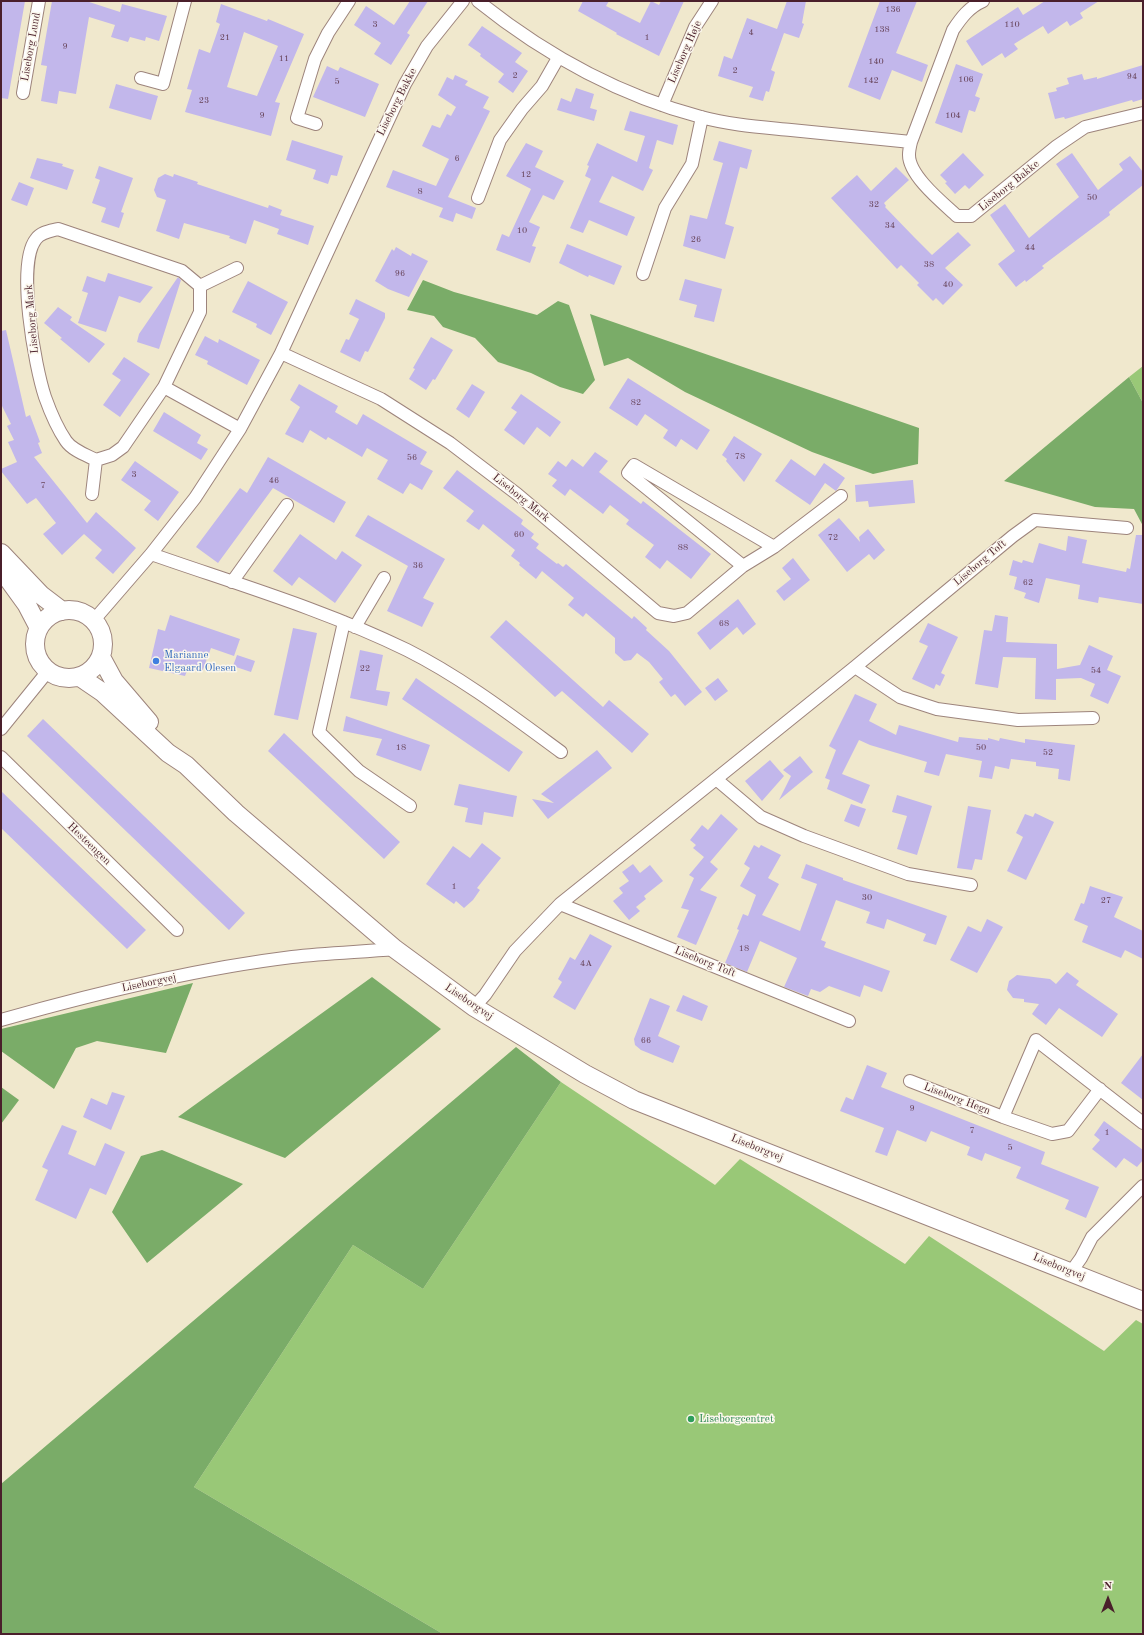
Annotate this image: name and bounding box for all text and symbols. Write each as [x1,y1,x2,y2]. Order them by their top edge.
house number: 136 [885,5,901,15]
street label: Liseborg Lund [18,12,44,82]
street label: Liseborg Høje [665,18,705,86]
house number: 3 [372,20,378,30]
house number: 110 [1004,20,1020,30]
house number: 138 [874,25,890,35]
house number: 4 [748,28,754,38]
house number: 21 [220,33,230,43]
house number: 1 [644,33,650,43]
house number: 9 [62,42,68,52]
house number: 11 [279,54,289,64]
house number: 140 [868,57,884,67]
street label: Liseborg Bakke [374,66,420,138]
house number: 2 [732,66,738,76]
house number: 2 [512,71,518,81]
house number: 94 [1127,72,1137,82]
house number: 106 [958,75,974,85]
house number: 142 [863,76,879,86]
house number: 5 [334,77,340,87]
house number: 23 [199,96,209,106]
house number: 9 [259,111,265,121]
house number: 104 [945,111,961,121]
house number: 6 [454,154,460,164]
street label: Liseborg Bakke [976,157,1042,215]
house number: 12 [521,170,531,180]
house number: 8 [417,187,423,197]
house number: 50 [1087,193,1097,203]
house number: 32 [869,200,879,210]
house number: 34 [885,221,895,231]
house number: 10 [517,226,527,236]
house number: 26 [691,235,701,245]
house number: 44 [1025,243,1035,253]
house number: 38 [924,260,934,270]
house number: 96 [395,269,405,279]
house number: 40 [943,280,953,290]
street label: Liseborg Mark [22,284,42,354]
house number: 82 [631,398,641,408]
house number: 78 [735,452,745,462]
house number: 56 [407,453,417,463]
house number: 3 [131,470,137,480]
street label: Liseborg Mark [490,471,552,525]
house number: 46 [269,476,279,486]
house number: 7 [40,481,46,491]
house number: 60 [514,530,524,540]
house number: 72 [828,533,838,543]
street label: Liseborg Toft [951,537,1009,589]
house number: 88 [678,543,688,553]
house number: 36 [413,561,423,571]
house number: 62 [1023,578,1033,588]
house number: 68 [719,619,729,629]
place label: Marianne Elgaard Olesen [164,648,236,674]
marker: Marianne Elgaard Olesen [151,656,161,666]
house number: 22 [360,664,370,674]
house number: 54 [1091,666,1101,676]
house number: 18 [396,743,406,753]
house number: 50 [976,743,986,753]
house number: 52 [1043,748,1053,758]
street label: Hesteengen [65,820,113,868]
house number: 1 [451,882,457,892]
house number: 30 [862,893,872,903]
house number: 27 [1101,896,1111,906]
street label: Liseborg Toft [672,944,738,980]
house number: 18 [739,944,749,954]
house number: 4A [580,959,592,969]
street label: Liseborgvej [120,971,178,995]
street label: Liseborgvej [442,981,496,1023]
house number: 66 [641,1036,651,1046]
street label: Liseborg Hegn [922,1080,992,1118]
house number: 9 [909,1104,915,1114]
house number: 7 [969,1126,975,1136]
house number: 1 [1104,1128,1110,1138]
street label: Liseborgvej [729,1131,785,1165]
house number: 5 [1007,1143,1013,1153]
street label: Liseborgvej [1031,1250,1087,1284]
place label: Liseborgcentret [699,1412,774,1426]
marker: Liseborgcentret [686,1414,696,1424]
north arrow [1088,1579,1128,1619]
text: N [1104,1581,1112,1592]

